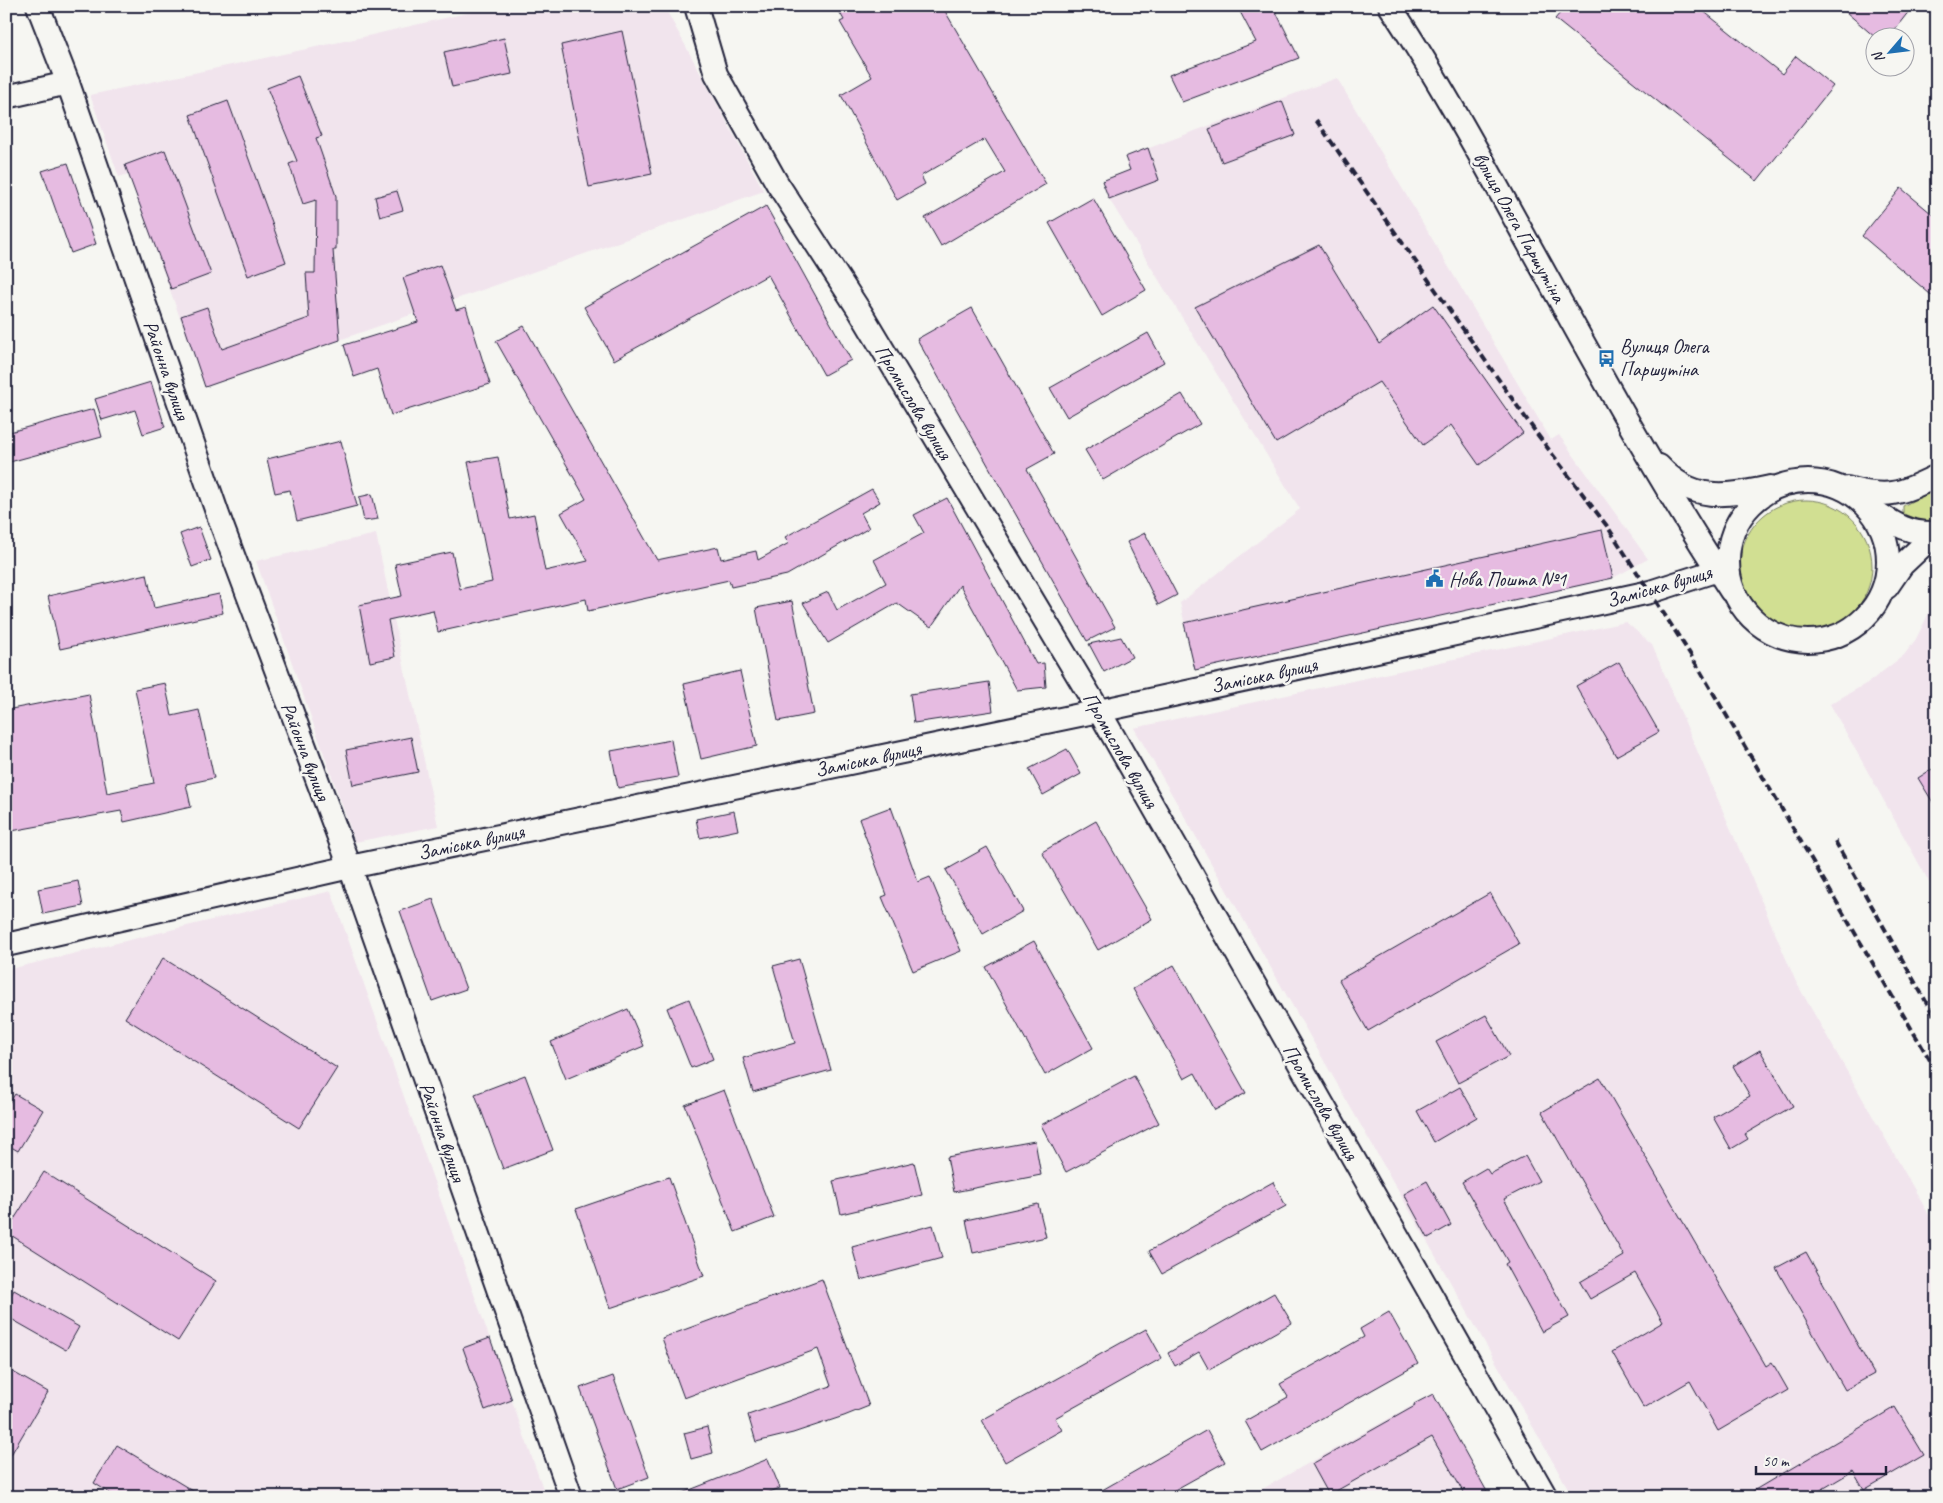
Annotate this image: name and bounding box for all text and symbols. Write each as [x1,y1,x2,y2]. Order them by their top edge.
north arrow [1866,28,1916,78]
text: N [1868,48,1889,66]
street label: вулиця Олега Паршутіна [1468,147,1572,308]
street label: Районна вулиця [138,317,196,425]
place label: Вулиця Олега Паршутіна [1620,334,1711,382]
street label: Промислова вулиця [869,340,958,465]
bus stop icon: Вулиця Олега Паршутіна [1596,348,1616,368]
street label: Заміська вулиця [1604,559,1715,613]
place label: Нова Пошта №1 [1449,567,1567,592]
public building icon: Нова Пошта №1 [1425,569,1445,589]
street label: Заміська вулиця [1209,652,1320,699]
street label: Промислова вулиця [1077,688,1164,813]
street label: Районна вулиця [275,699,336,805]
street label: Заміська вулиця [813,736,924,783]
street label: Заміська вулиця [416,819,527,866]
street label: Промислова вулиця [1277,1040,1364,1165]
street label: Районна вулиця [414,1079,472,1187]
scale bar [1756,1443,1886,1475]
text: 50 m [1763,1452,1790,1471]

